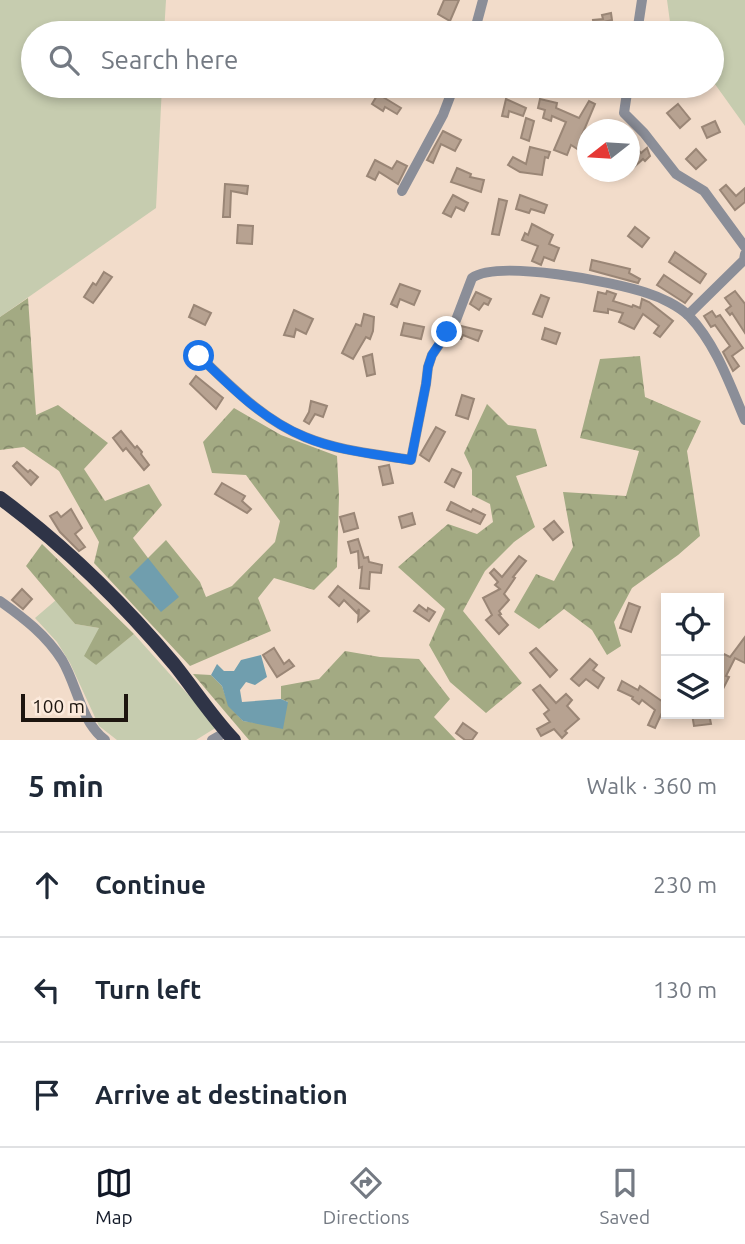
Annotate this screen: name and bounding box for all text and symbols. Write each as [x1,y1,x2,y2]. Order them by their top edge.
search box [21,21,724,98]
icon: search [45,41,83,79]
text: Search here [101,45,238,74]
north arrow [577,119,640,182]
route end [431,316,462,347]
route start [183,340,214,371]
map controls [661,593,724,719]
button: locate [661,593,724,656]
button: layers [661,656,724,719]
scale bar [21,691,128,723]
text: 100 m [32,695,85,717]
text: 5 min [28,769,104,803]
text: Walk · 360 m [586,773,717,798]
icon: ahead [28,866,66,904]
text: Continue [95,870,206,899]
text: 230 m [653,872,717,897]
icon: left [28,971,66,1009]
text: Turn left [95,975,201,1004]
text: 130 m [653,977,717,1002]
icon: arrive [28,1076,66,1114]
text: Arrive at destination [95,1080,348,1109]
tab: Map [95,1164,133,1228]
tab: Directions [323,1164,410,1228]
tab: Saved [599,1164,650,1228]

